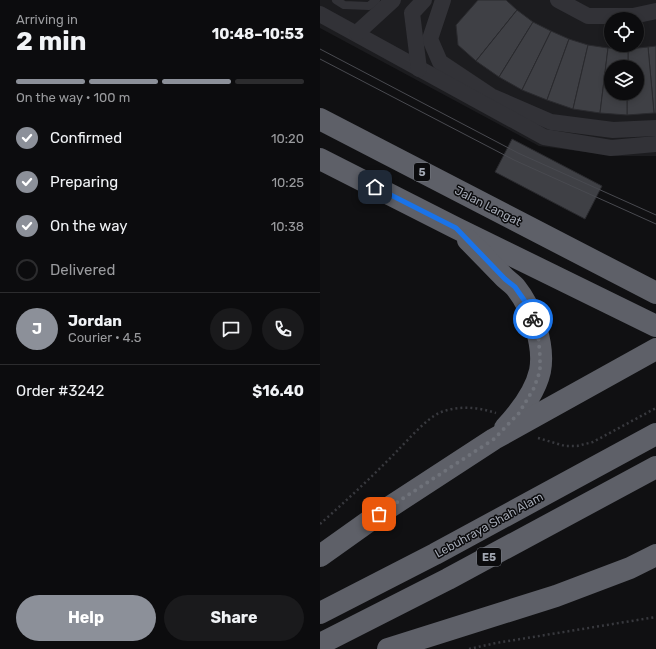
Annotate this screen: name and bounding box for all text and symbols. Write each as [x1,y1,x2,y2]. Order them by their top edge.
text: Arriving in [16,12,78,27]
map controls [604,12,644,100]
button: locate [604,12,644,52]
text: 10:48–10:53 [212,25,304,43]
text: 2 min [16,26,86,57]
button: layers [604,60,644,100]
text: On the way · 100 m [16,90,130,105]
icon: check [16,127,38,149]
text: Confirmed [50,129,122,147]
text: 10:20 [271,131,304,146]
road number: 5 [414,163,430,181]
pin [358,170,392,204]
icon: check [16,171,38,193]
text: Preparing [50,173,118,191]
text: 10:25 [271,175,304,190]
icon: home [364,176,386,198]
street label: Jalan Langat [452,183,524,229]
icon: check [16,215,38,237]
text: On the way [50,217,128,235]
text: 10:38 [271,219,304,234]
text: Delivered [50,261,115,279]
courier [513,299,553,339]
button: chat [210,308,252,350]
button: phone [262,308,304,350]
icon: bike [522,308,544,330]
text: Jordan [68,312,122,330]
text: J [32,320,42,338]
text: Courier · 4.5 [68,330,142,345]
text: Order #3242 [16,382,104,400]
text: $16.40 [252,382,304,400]
street label: Lebuhraya Shah Alam [432,489,546,561]
pin [362,497,396,531]
icon: bag [368,503,390,525]
road number: E5 [477,548,501,566]
button: Help [16,595,156,641]
button: Share [164,595,304,641]

